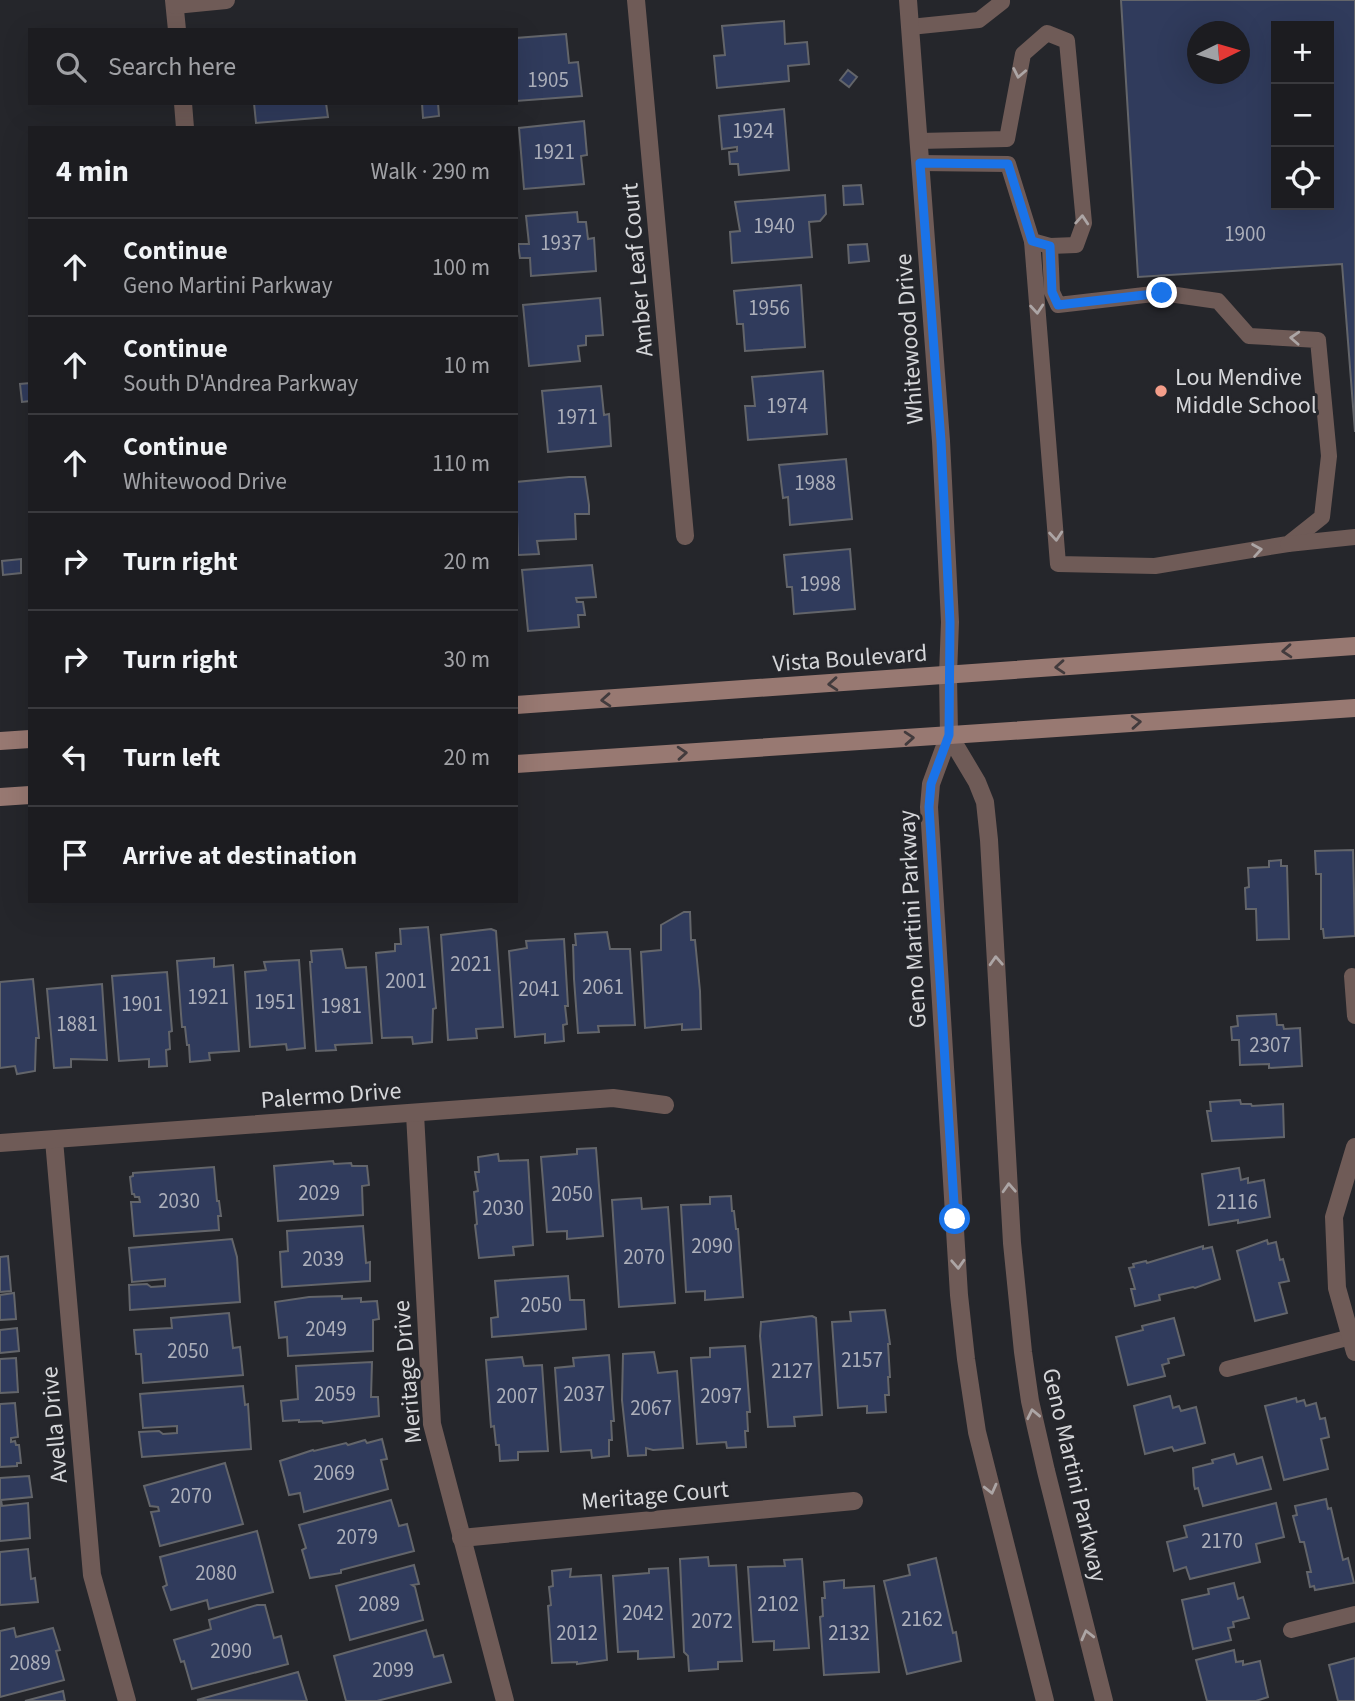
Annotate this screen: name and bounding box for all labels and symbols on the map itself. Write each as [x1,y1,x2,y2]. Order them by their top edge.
north arrow [1187,21,1250,84]
house number: 1905 [527,65,569,95]
one-way arrow [1013,67,1028,79]
house number: 1924 [732,116,774,146]
house number: 1921 [533,137,575,167]
street label: Amber Leaf Court [612,182,663,358]
house number: 1940 [753,211,795,241]
one-way arrow [1074,214,1089,225]
house number: 1900 [1224,219,1266,249]
house number: 1937 [540,228,582,258]
street label: Whitewood Drive [886,252,933,425]
route end [1146,277,1177,308]
house number: 1956 [748,293,790,323]
one-way arrow [1029,304,1044,315]
one-way arrow [1290,331,1301,346]
place label: Lou Mendive Middle School [1175,360,1317,423]
marker: Lou Mendive Middle School [1153,383,1169,399]
house number: 1974 [766,391,808,421]
house number: 1971 [556,402,598,432]
house number: 1988 [794,468,836,498]
one-way arrow [1048,531,1063,542]
one-way arrow [1251,543,1263,558]
house number: 1998 [799,569,841,599]
street label: Vista Boulevard [772,636,929,681]
one-way arrow [1281,643,1292,658]
one-way arrow [1054,659,1065,674]
one-way arrow [827,676,838,691]
one-way arrow [600,692,611,707]
one-way arrow [1131,715,1142,730]
one-way arrow [904,731,915,746]
one-way arrow [677,745,688,760]
street label: Geno Martini Parkway [889,809,936,1029]
house number: 2021 [450,949,492,979]
one-way arrow [989,955,1004,966]
house number: 2001 [385,966,427,996]
house number: 2061 [582,972,624,1002]
house number: 2041 [518,974,560,1004]
house number: 1921 [187,982,229,1012]
house number: 1951 [254,987,296,1017]
house number: 1901 [121,989,163,1019]
house number: 1981 [320,991,362,1021]
house number: 1881 [56,1009,98,1039]
house number: 2307 [1249,1030,1291,1060]
street label: Palermo Drive [260,1073,402,1118]
house number: 2029 [298,1178,340,1208]
house number: 2050 [551,1179,593,1209]
one-way arrow [1002,1182,1017,1193]
house number: 2030 [158,1186,200,1216]
house number: 2116 [1216,1187,1258,1217]
house number: 2030 [482,1193,524,1223]
route start [939,1203,970,1234]
house number: 2090 [691,1231,733,1261]
house number: 2070 [623,1242,665,1272]
house number: 2039 [302,1244,344,1274]
one-way arrow [950,1259,965,1270]
house number: 2050 [520,1290,562,1320]
street label: Meritage Drive [384,1299,431,1445]
house number: 2049 [305,1314,347,1344]
house number: 2050 [167,1336,209,1366]
house number: 2157 [841,1345,883,1375]
house number: 2127 [771,1356,813,1386]
street label: Avella Drive [32,1365,77,1485]
street label: Geno Martini Parkway [1033,1365,1116,1586]
house number: 2059 [314,1379,356,1409]
house number: 2037 [563,1379,605,1409]
house number: 2007 [496,1381,538,1411]
house number: 2097 [700,1381,742,1411]
house number: 2067 [630,1393,672,1423]
one-way arrow [1027,1408,1042,1420]
house number: 2069 [313,1458,355,1488]
street label: Meritage Court [580,1472,730,1519]
house number: 2070 [170,1481,212,1511]
one-way arrow [983,1483,998,1495]
house number: 2079 [336,1522,378,1552]
house number: 2170 [1201,1526,1243,1556]
house number: 2080 [195,1558,237,1588]
house number: 2089 [358,1589,400,1619]
house number: 2102 [757,1589,799,1619]
house number: 2042 [622,1598,664,1628]
house number: 2162 [901,1604,943,1634]
house number: 2072 [691,1606,733,1636]
house number: 2012 [556,1618,598,1648]
house number: 2132 [828,1618,870,1648]
one-way arrow [1081,1629,1095,1641]
house number: 2090 [210,1636,252,1666]
house number: 2089 [9,1648,51,1678]
house number: 2099 [372,1655,414,1685]

